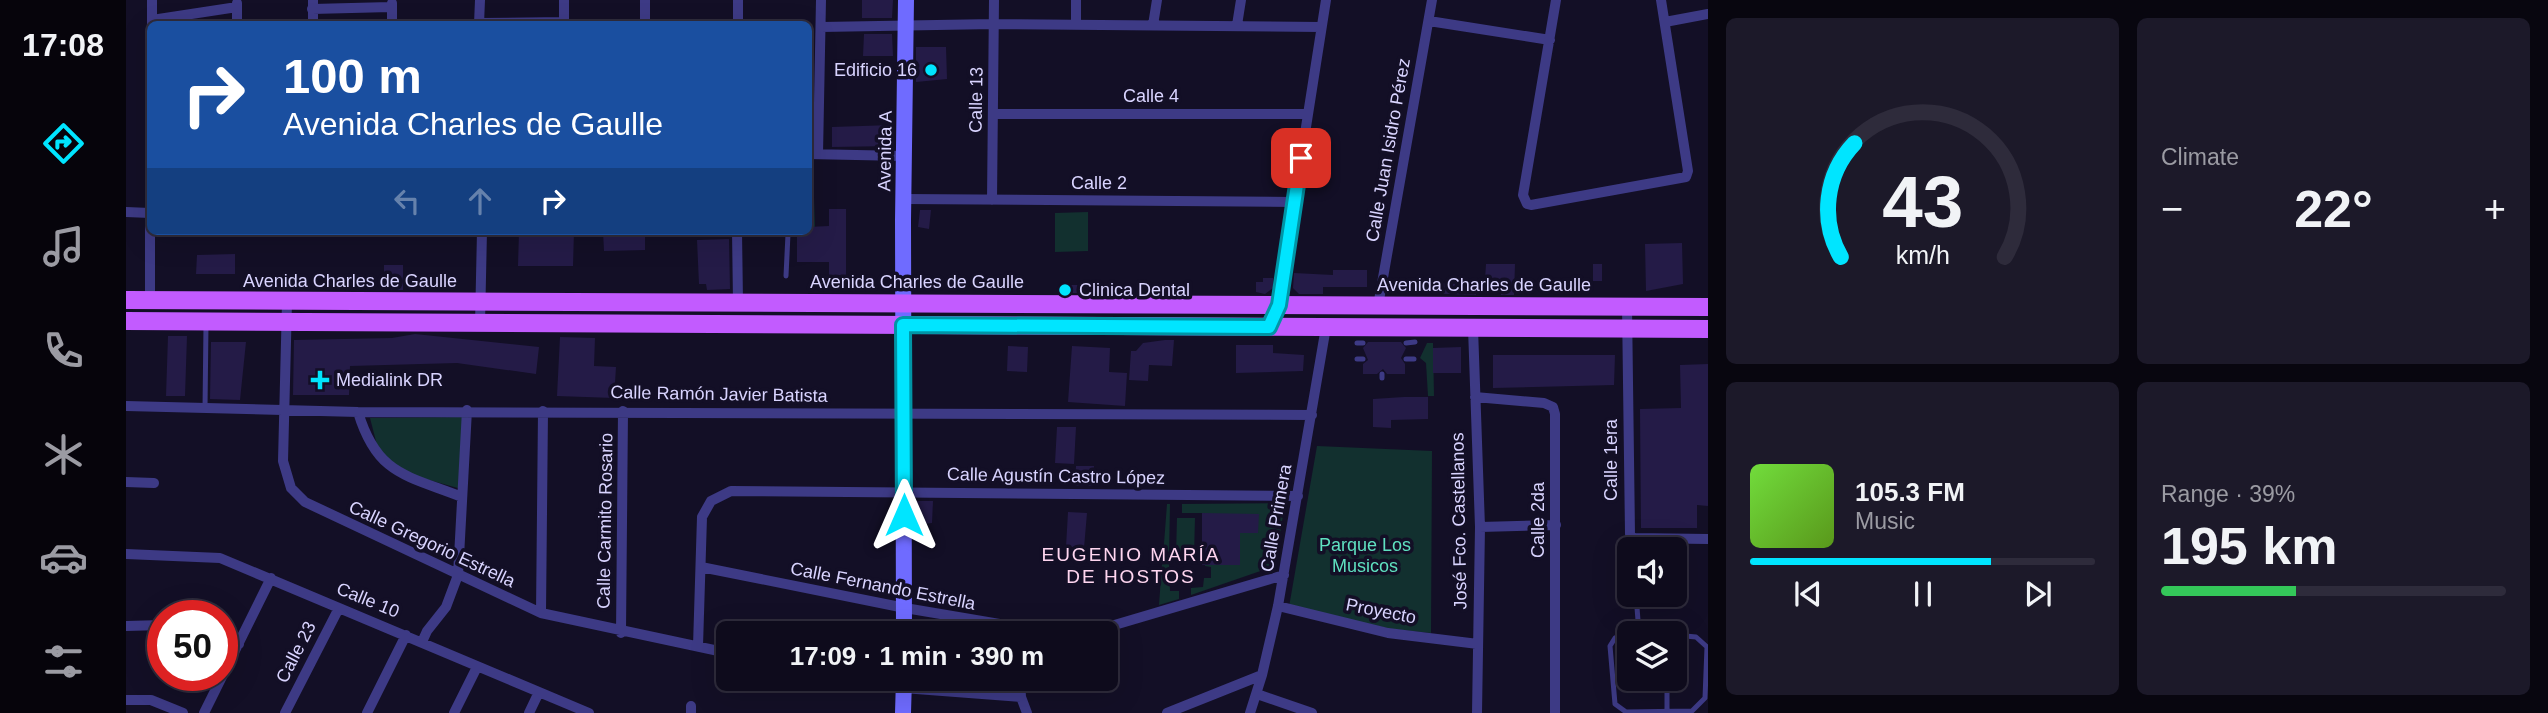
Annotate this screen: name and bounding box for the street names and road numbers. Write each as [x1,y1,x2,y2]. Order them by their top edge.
street label: Calle Juan Isidro Pérez [1362,57,1414,243]
street label: Calle 13 [965,67,987,133]
street label: Calle 4 [1123,86,1179,106]
street label: Avenida A [874,110,896,192]
street label: Calle 2 [1071,173,1127,193]
street label: Avenida Charles de Gaulle [243,271,457,291]
street label: Avenida Charles de Gaulle [810,272,1024,292]
street label: Avenida Charles de Gaulle [1377,275,1591,295]
street label: Calle Ramón Javier Batista [610,382,829,406]
street label: Calle 1era [1601,418,1621,501]
street label: José Fco. Castellanos [1447,432,1471,610]
street label: Calle Carmito Rosario [593,433,617,609]
street label: Calle Primera [1257,462,1295,573]
street label: Calle Agustín Castro López [947,464,1165,488]
street label: Calle 2da [1528,481,1548,558]
street label: Calle Gregorio Estrella [346,497,519,592]
street label: Calle Fernando Estrella [789,558,978,614]
street label: Calle 10 [334,578,402,622]
street label: Proyecto [1344,594,1418,628]
street label: Calle 23 [272,618,320,686]

